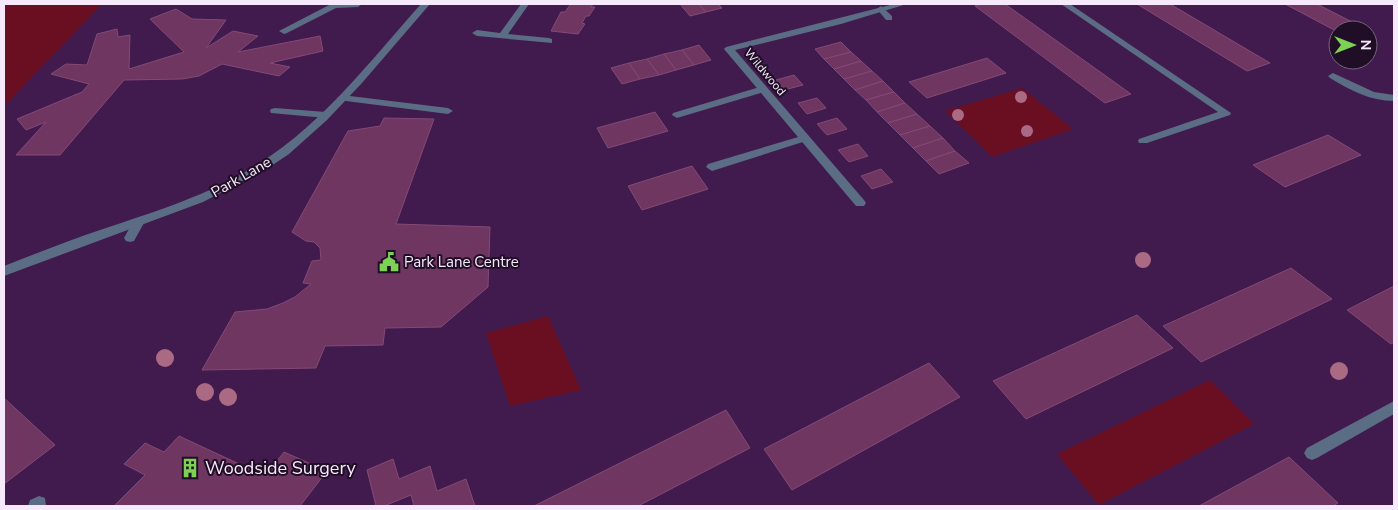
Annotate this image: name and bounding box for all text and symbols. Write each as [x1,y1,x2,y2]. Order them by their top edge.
north arrow [1328,20,1378,70]
text: N [1356,40,1375,50]
street label: Wildwood [741,45,789,99]
street label: Park Lane [207,152,275,202]
public building icon: Park Lane Centre [378,251,400,273]
place label: Park Lane Centre [404,252,519,272]
place label: Woodside Surgery [205,456,356,480]
building icon: Woodside Surgery [179,457,201,479]

